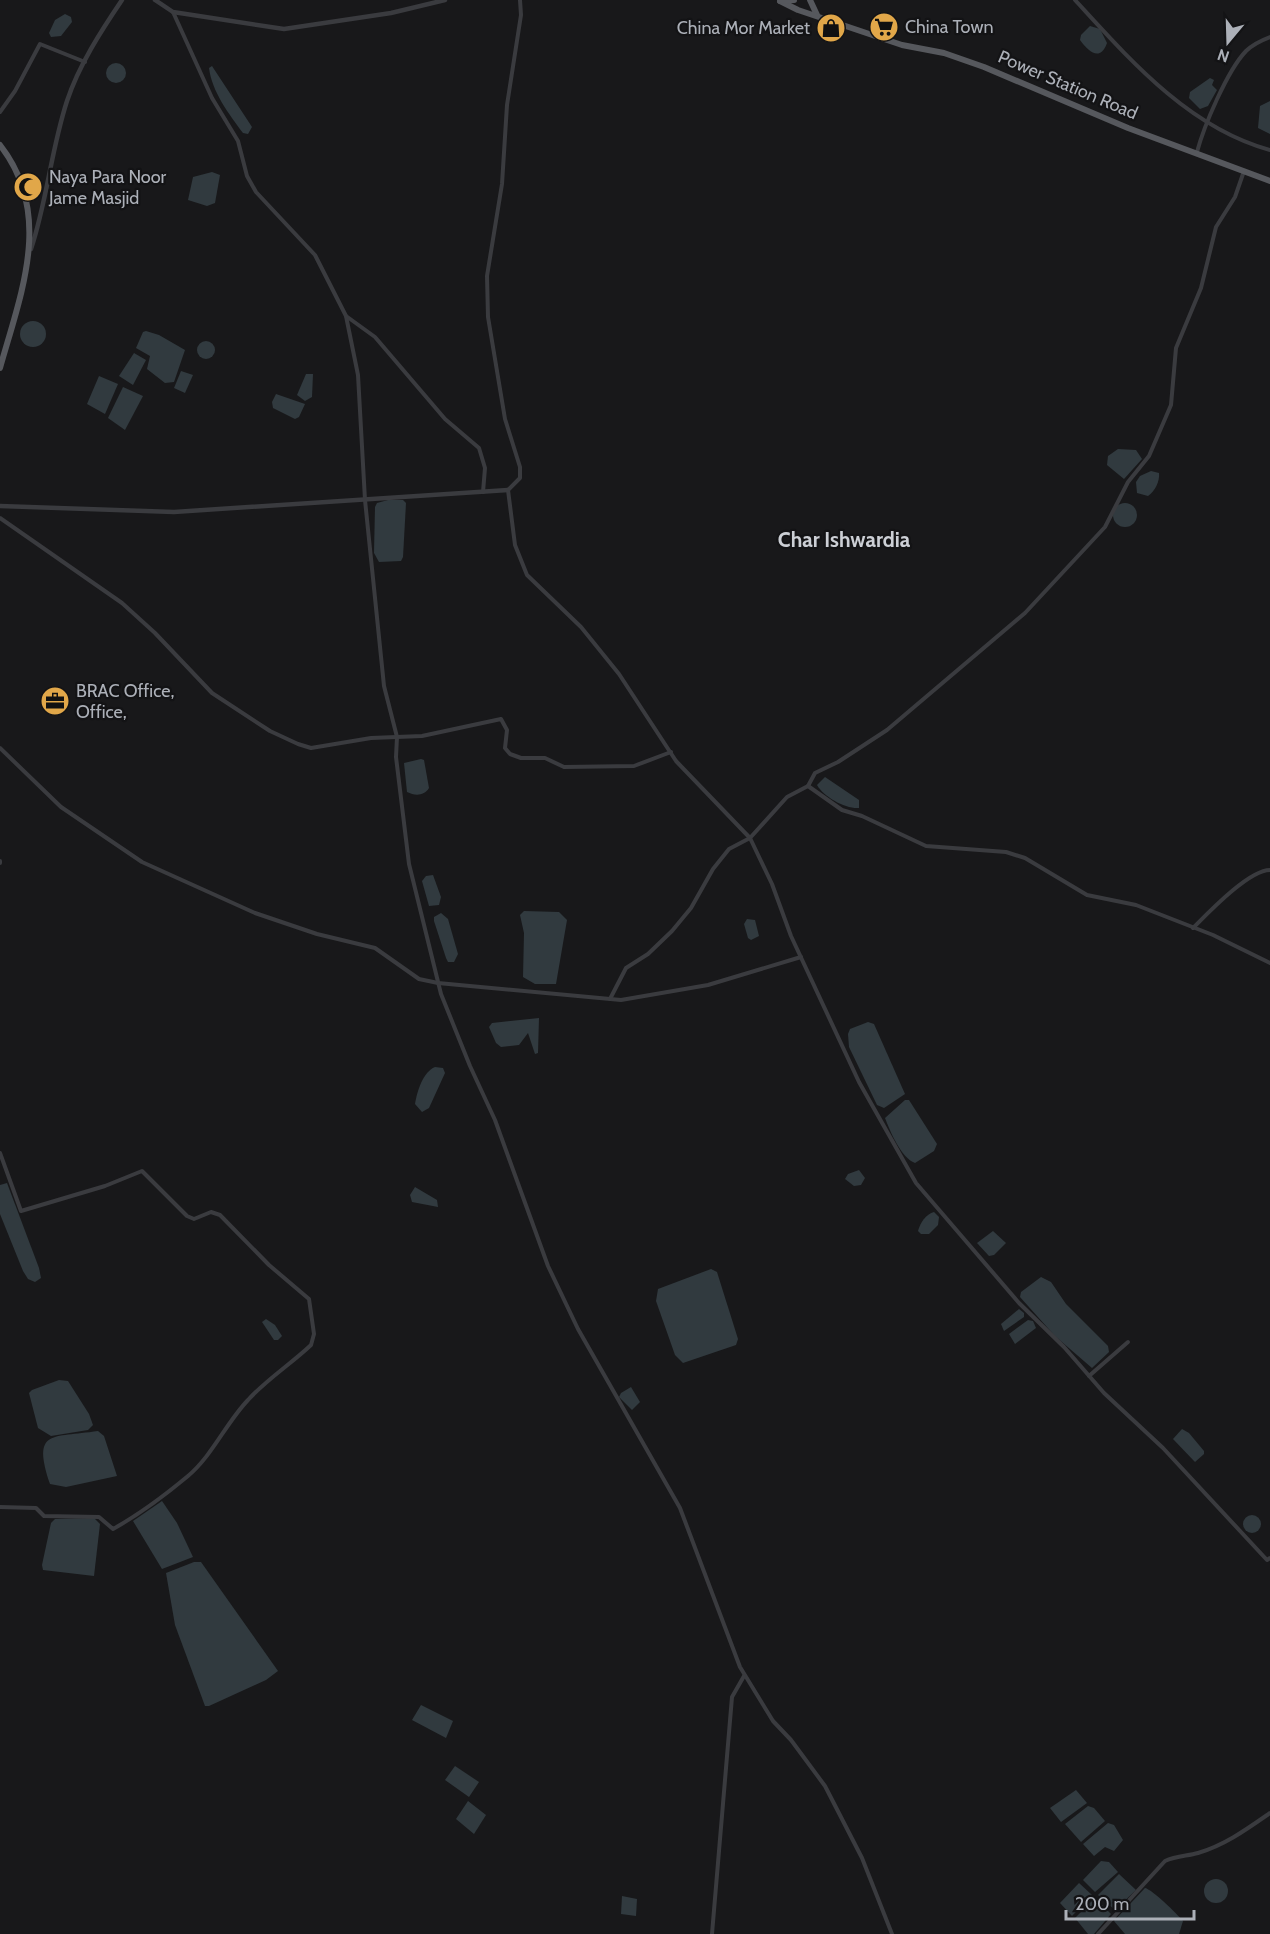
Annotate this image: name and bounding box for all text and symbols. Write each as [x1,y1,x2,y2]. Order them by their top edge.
supermarket icon: China Town [868,11,900,43]
shop icon: China Mor Market [815,12,847,44]
north arrow [1198,12,1258,72]
place label: China Town [905,16,994,38]
place label: China Mor Market [677,17,810,39]
text: N [1215,45,1232,67]
street label: Power Station Road [995,46,1141,124]
place label: Naya Para Noor Jame Masjid [48,166,167,209]
mosque icon: Naya Para Noor Jame Masjid [12,171,44,203]
district label: Char Ishwardia [778,527,911,552]
place label: BRAC Office, Office, [76,680,174,723]
office icon: BRAC Office, Office, [39,685,71,717]
scale bar [1066,1883,1194,1921]
text: 200 m [1075,1893,1129,1915]

